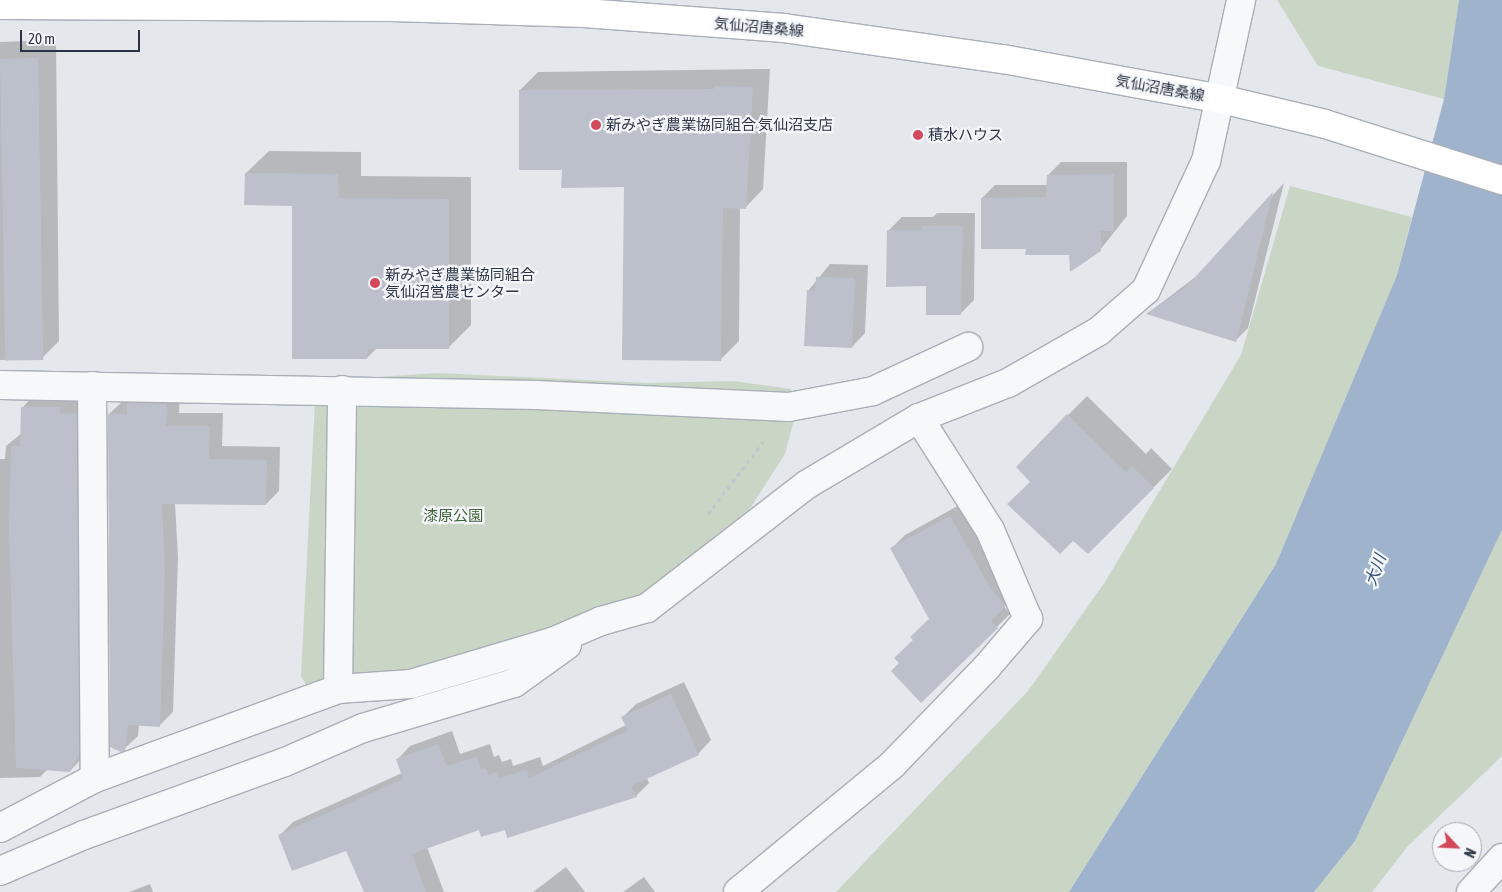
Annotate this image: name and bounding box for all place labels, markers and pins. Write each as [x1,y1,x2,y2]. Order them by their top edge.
place label: 新みやぎ農業協同組合 気仙沼支店 [606,116,833,134]
marker: 新みやぎ農業協同組合 気仙沼支店 [590,119,602,131]
place label: 積水ハウス [928,126,1003,144]
marker: 積水ハウス [912,129,924,141]
place label: 新みやぎ農業協同組合 気仙沼営農センター [385,265,535,300]
marker: 新みやぎ農業協同組合 気仙沼営農センター [369,277,381,289]

